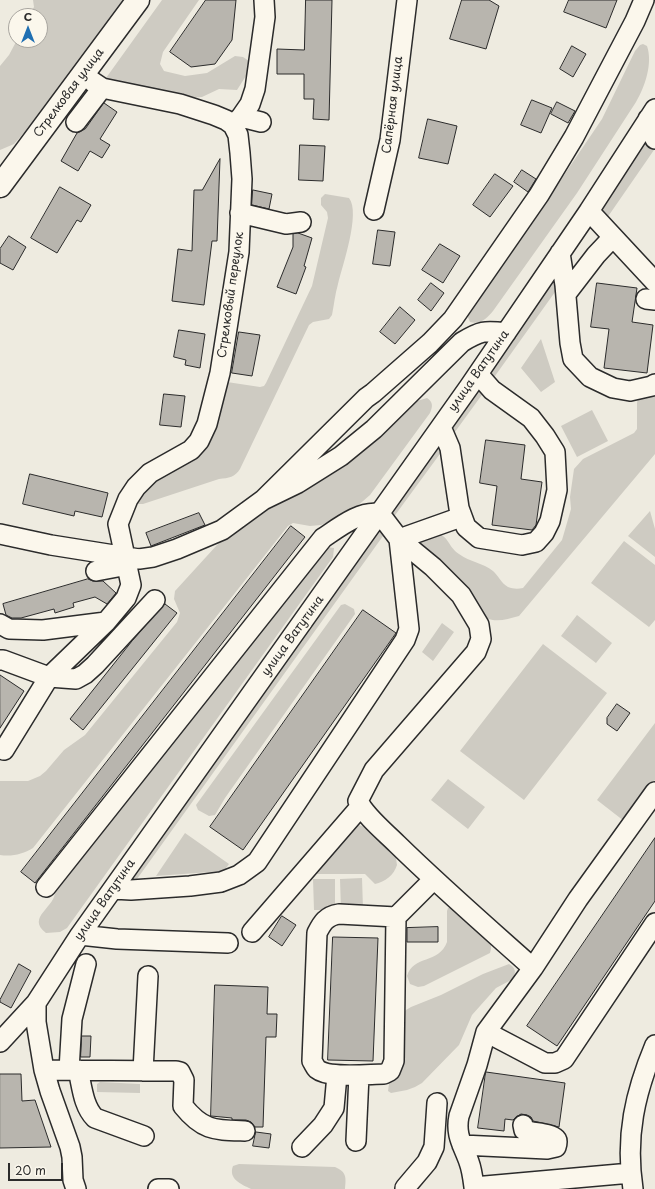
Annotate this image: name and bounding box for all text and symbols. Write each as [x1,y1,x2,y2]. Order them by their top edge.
north arrow [8,8,48,48]
text: С [24,8,32,25]
street label: Стрелковая улица [31,46,107,140]
street label: Сапёрная улица [380,56,406,154]
street label: Стрелковый переулок [215,231,247,359]
street label: улица Ватутина [446,328,512,414]
street label: улица Ватутина [259,593,327,679]
street label: улица Ватутина [72,857,138,943]
scale bar [10,1155,65,1181]
text: 20 m [15,1161,46,1179]

